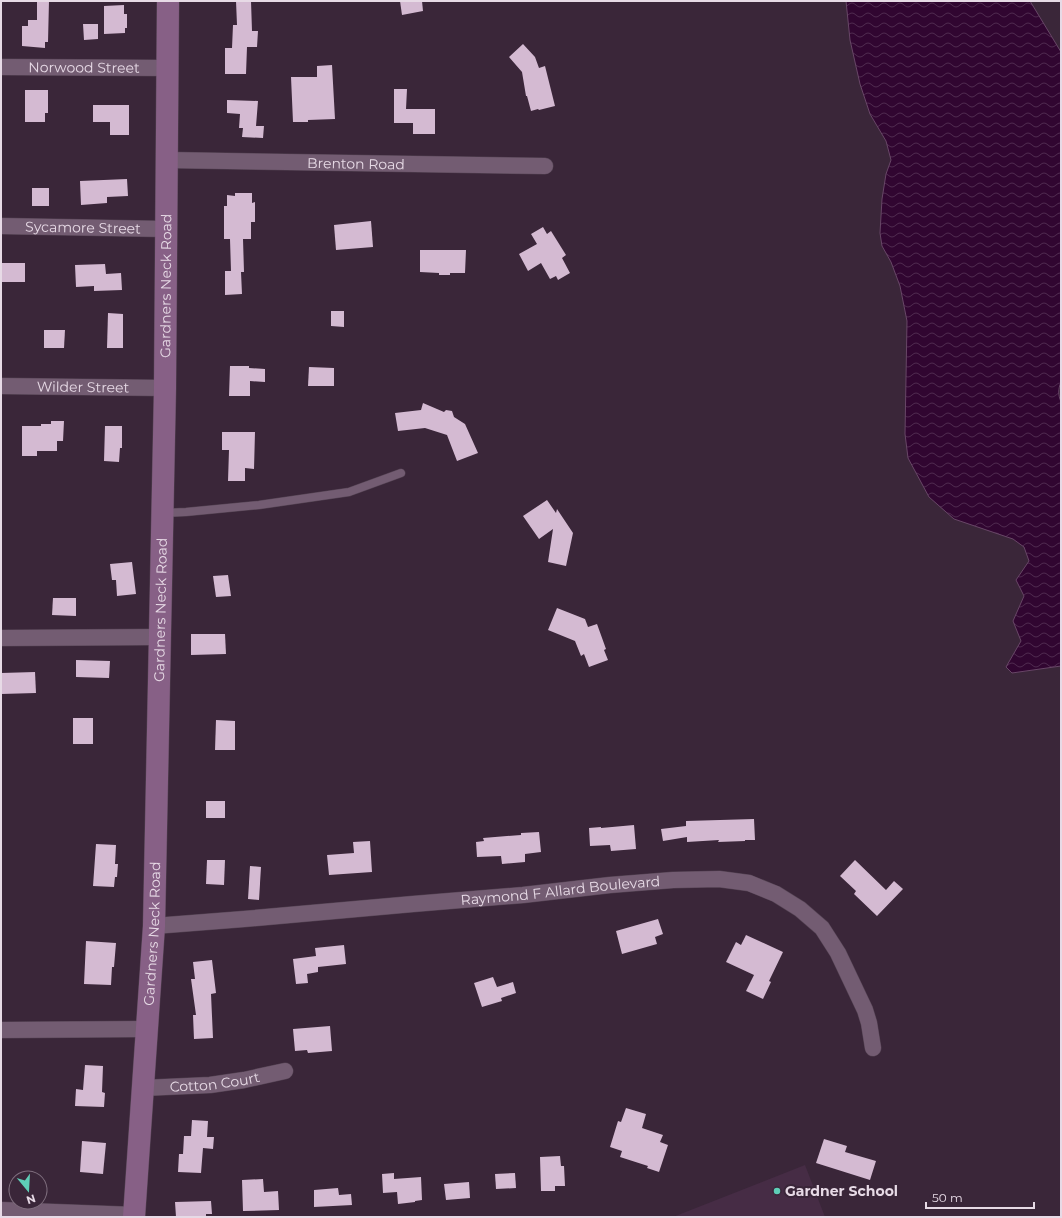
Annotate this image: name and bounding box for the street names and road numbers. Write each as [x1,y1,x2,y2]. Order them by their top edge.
street label: Norwood Street [28,58,140,77]
street label: Brenton Road [307,154,405,173]
street label: Gardners Neck Road [156,214,175,358]
street label: Sycamore Street [25,217,141,238]
street label: Wilder Street [37,377,130,397]
street label: Gardners Neck Road [150,537,171,682]
street label: Gardners Neck Road [140,861,164,1006]
street label: Raymond F Allard Boulevard [460,872,661,909]
street label: Cotton Court [169,1068,262,1096]

